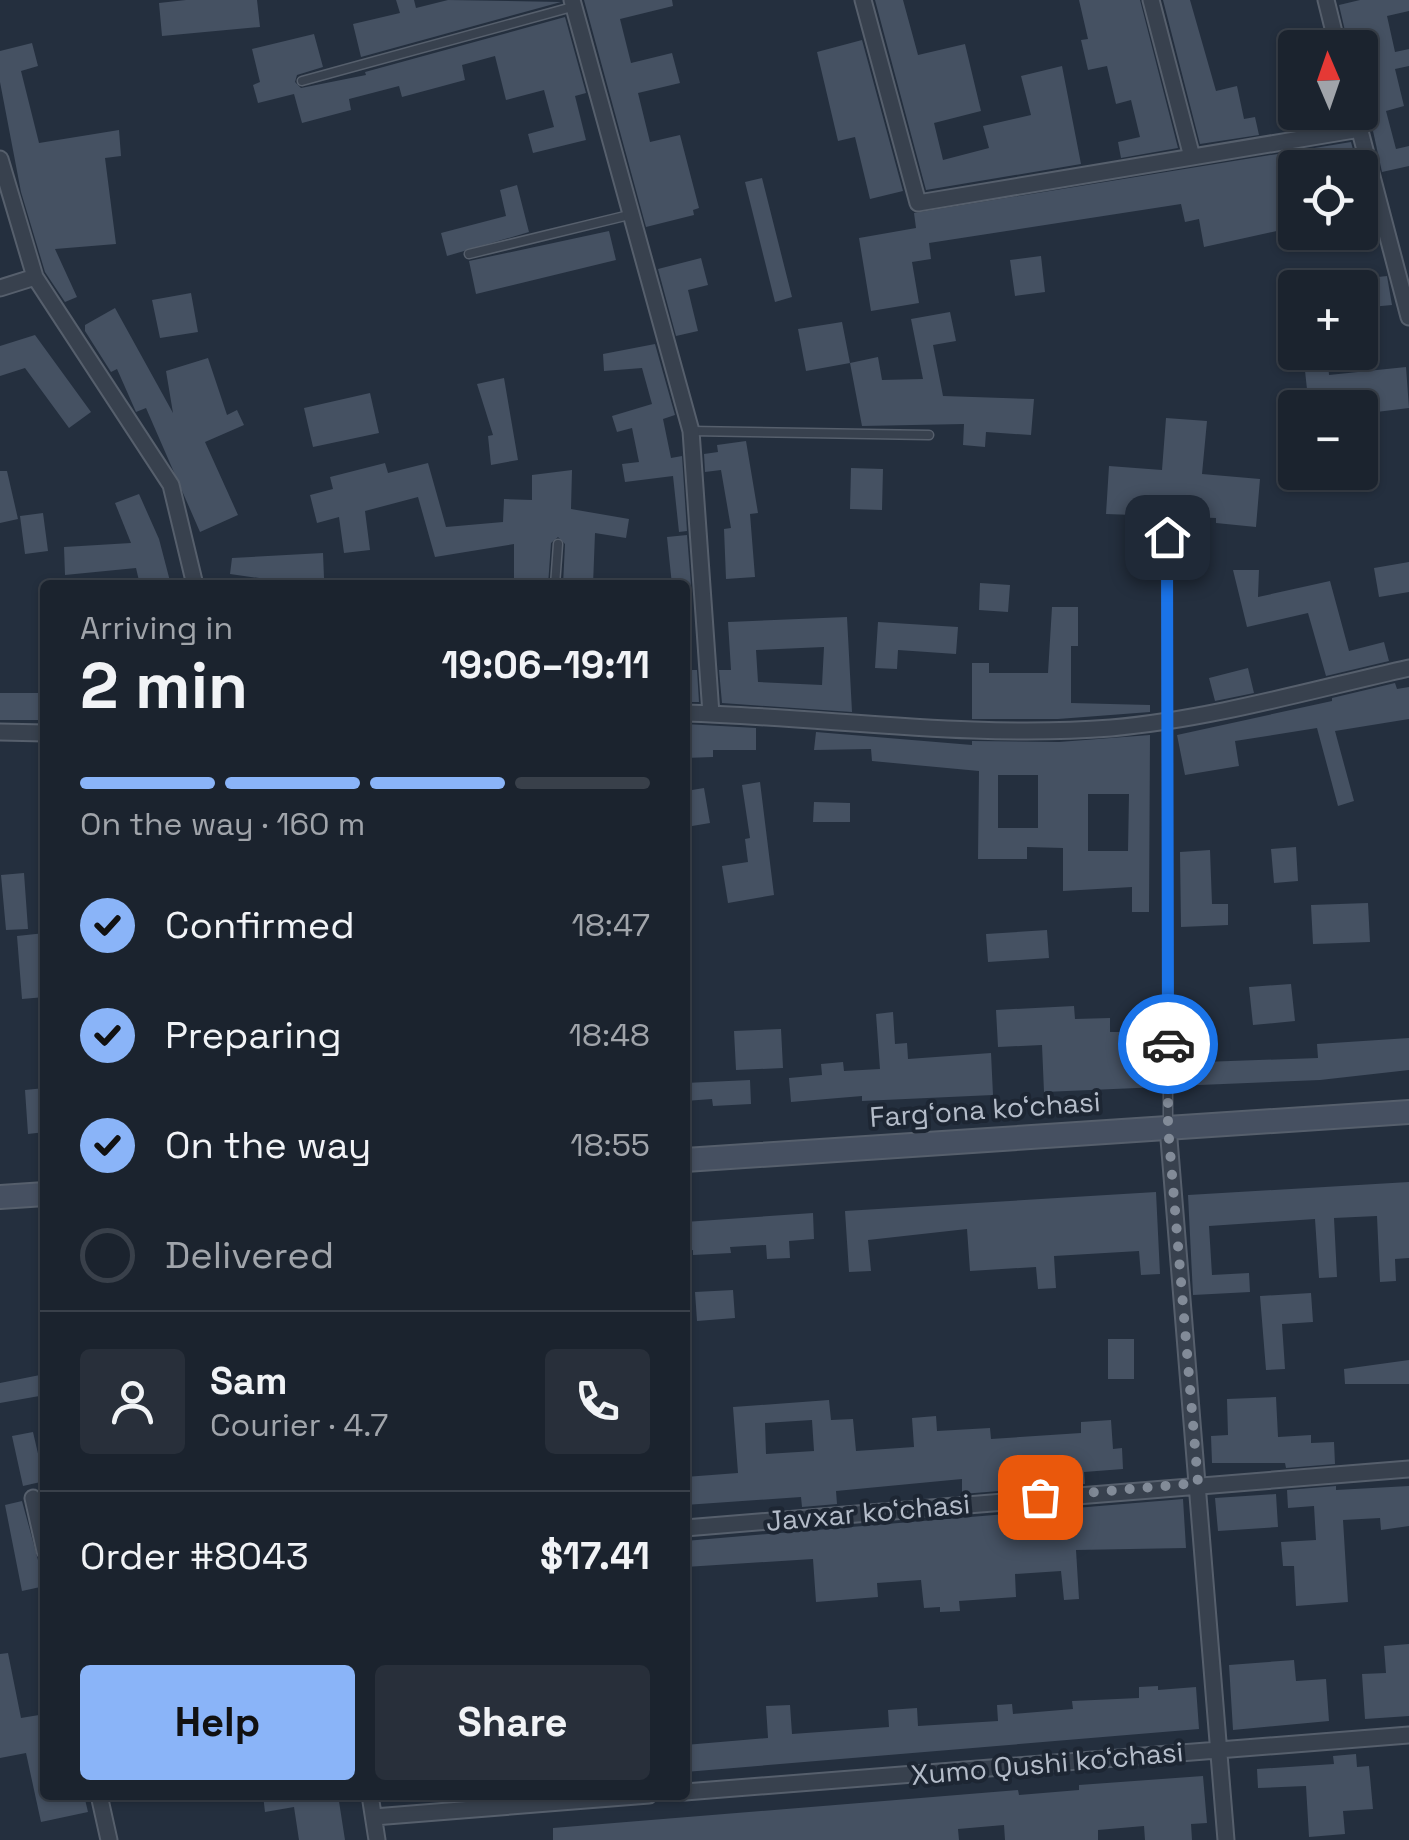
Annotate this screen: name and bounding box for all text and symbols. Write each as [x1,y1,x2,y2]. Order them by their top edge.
north arrow [1278,30,1378,130]
map controls [1278,30,1378,490]
button: locate [1278,150,1378,250]
button: + [1278,270,1378,370]
button: − [1278,390,1378,490]
pin [1125,495,1210,580]
icon: home [1140,510,1195,565]
text: Arriving in [80,608,233,648]
text: 19:06–19:11 [441,641,650,689]
text: 2 min [80,644,248,727]
text: On the way · 160 m [80,804,365,844]
icon: check [80,898,135,953]
text: Confirmed [165,901,355,949]
text: 18:47 [572,905,650,945]
courier [1118,994,1218,1094]
icon: check [80,1008,135,1063]
text: Preparing [165,1011,342,1059]
text: 18:48 [569,1015,650,1055]
icon: car [1141,1017,1196,1072]
street label: Fargʻona koʻchasi [868,1083,1102,1135]
icon: check [80,1118,135,1173]
text: On the way [165,1121,371,1169]
text: 18:55 [570,1125,650,1165]
text: Delivered [165,1231,334,1279]
button: person [80,1349,185,1454]
button: phone [545,1349,650,1454]
text: Sam [210,1357,287,1405]
text: Courier · 4.7 [210,1405,388,1445]
pin [998,1455,1083,1540]
icon: bag [1013,1470,1068,1525]
street label: Javxar koʻchasi [764,1485,972,1539]
text: Order #8043 [80,1532,309,1580]
text: $17.41 [540,1532,650,1580]
button: Help [80,1665,355,1780]
button: Share [375,1665,650,1780]
street label: Xumo Qushi koʻchasi [909,1733,1185,1793]

